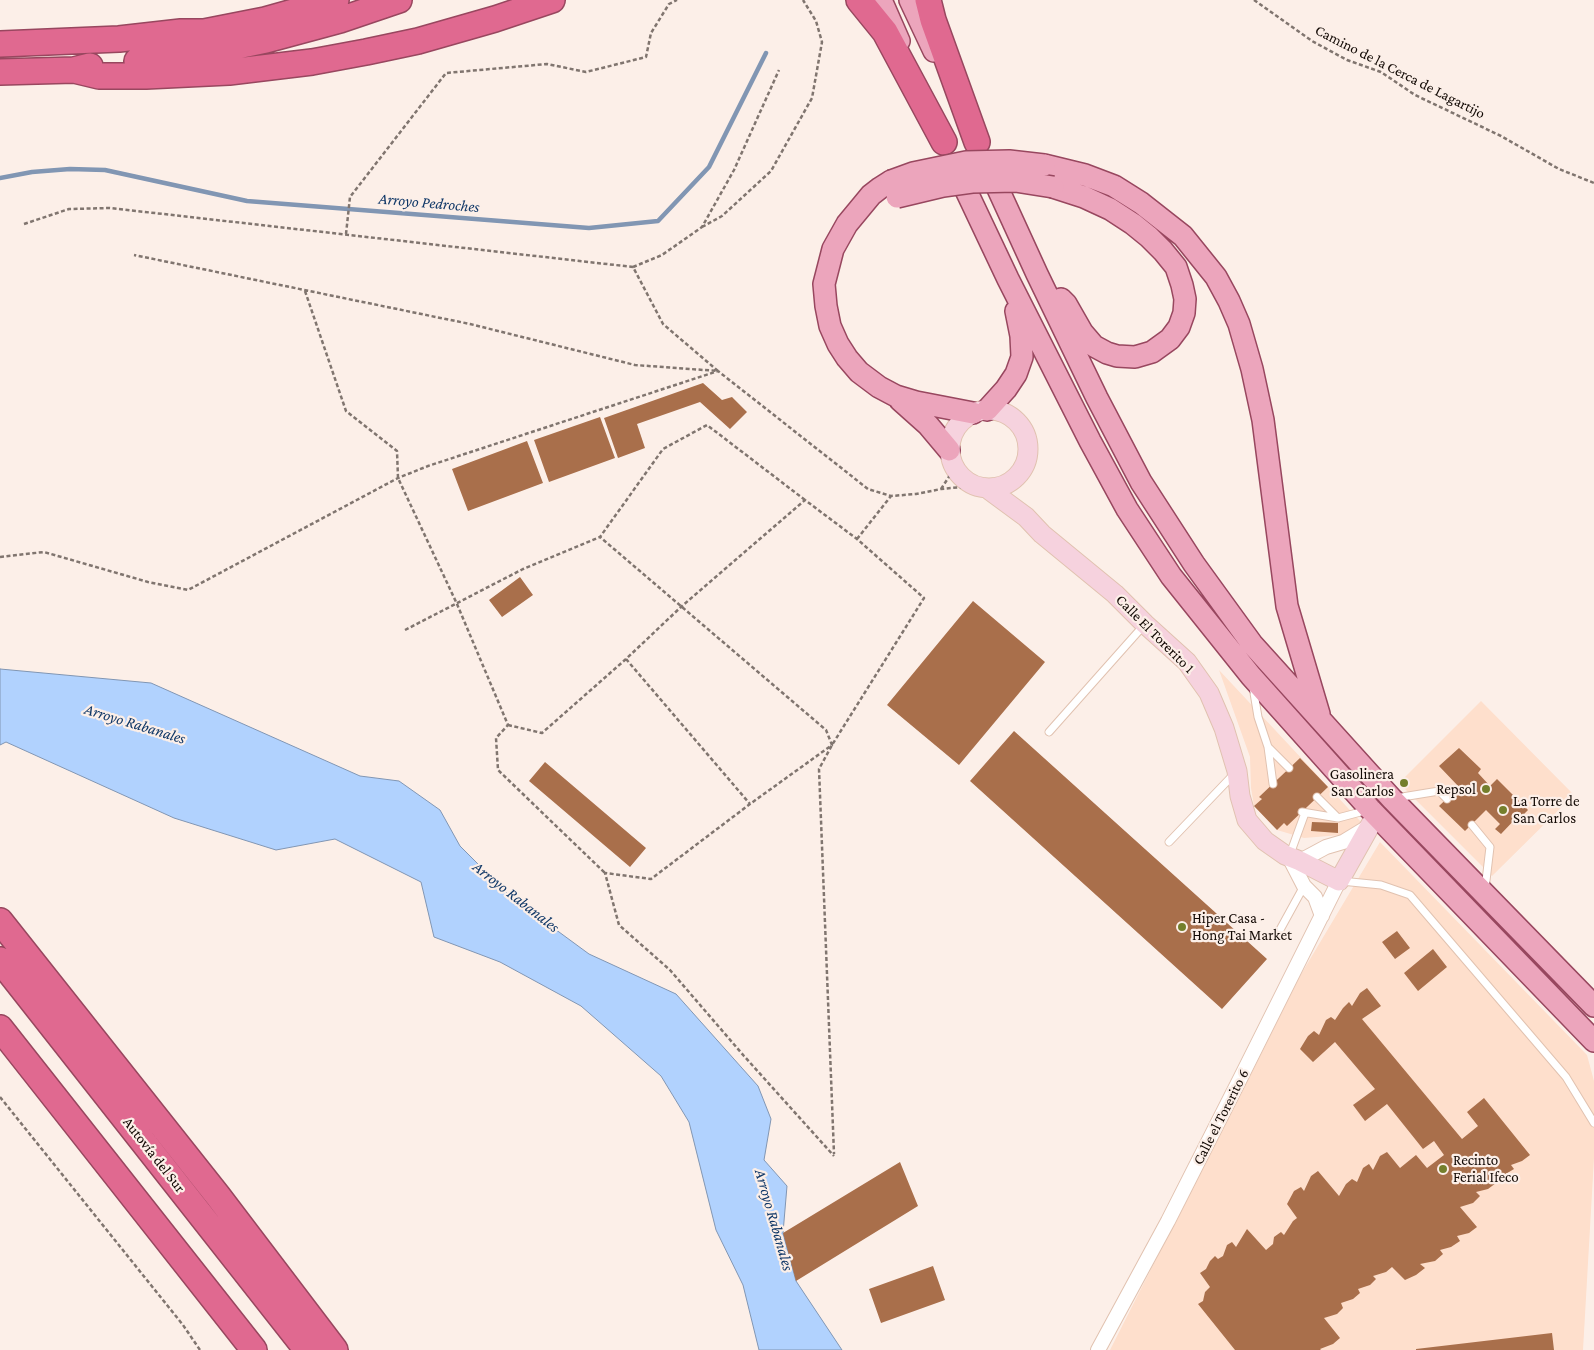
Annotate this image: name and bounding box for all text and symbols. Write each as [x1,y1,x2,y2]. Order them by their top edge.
street label: Camino de la Cerca de Lagartijo [1312,21,1488,123]
water label: Arroyo Pedroches [378,189,480,217]
street label: Calle El Torerito 1 [1112,591,1198,677]
water label: Arroyo Rabanales [82,700,188,748]
place label: Gasolinera San Carlos [1330,765,1394,800]
marker: Gasolinera San Carlos [1398,777,1410,789]
place label: Repsol [1436,780,1476,798]
marker: Repsol [1480,783,1492,795]
place label: La Torre de San Carlos [1513,792,1579,827]
marker: La Torre de San Carlos [1497,804,1509,816]
water label: Arroyo Rabanales [469,857,563,937]
place label: Hiper Casa - Hong Tai Market [1192,909,1292,944]
marker: Hiper Casa - Hong Tai Market [1176,921,1188,933]
street label: Calle el Torerito 6 [1189,1066,1253,1168]
street label: Autovía del Sur [119,1114,189,1196]
place label: Recinto Ferial Ifeco [1453,1151,1519,1186]
marker: Recinto Ferial Ifeco [1437,1163,1449,1175]
water label: Arroyo Rabanales [750,1167,798,1273]

